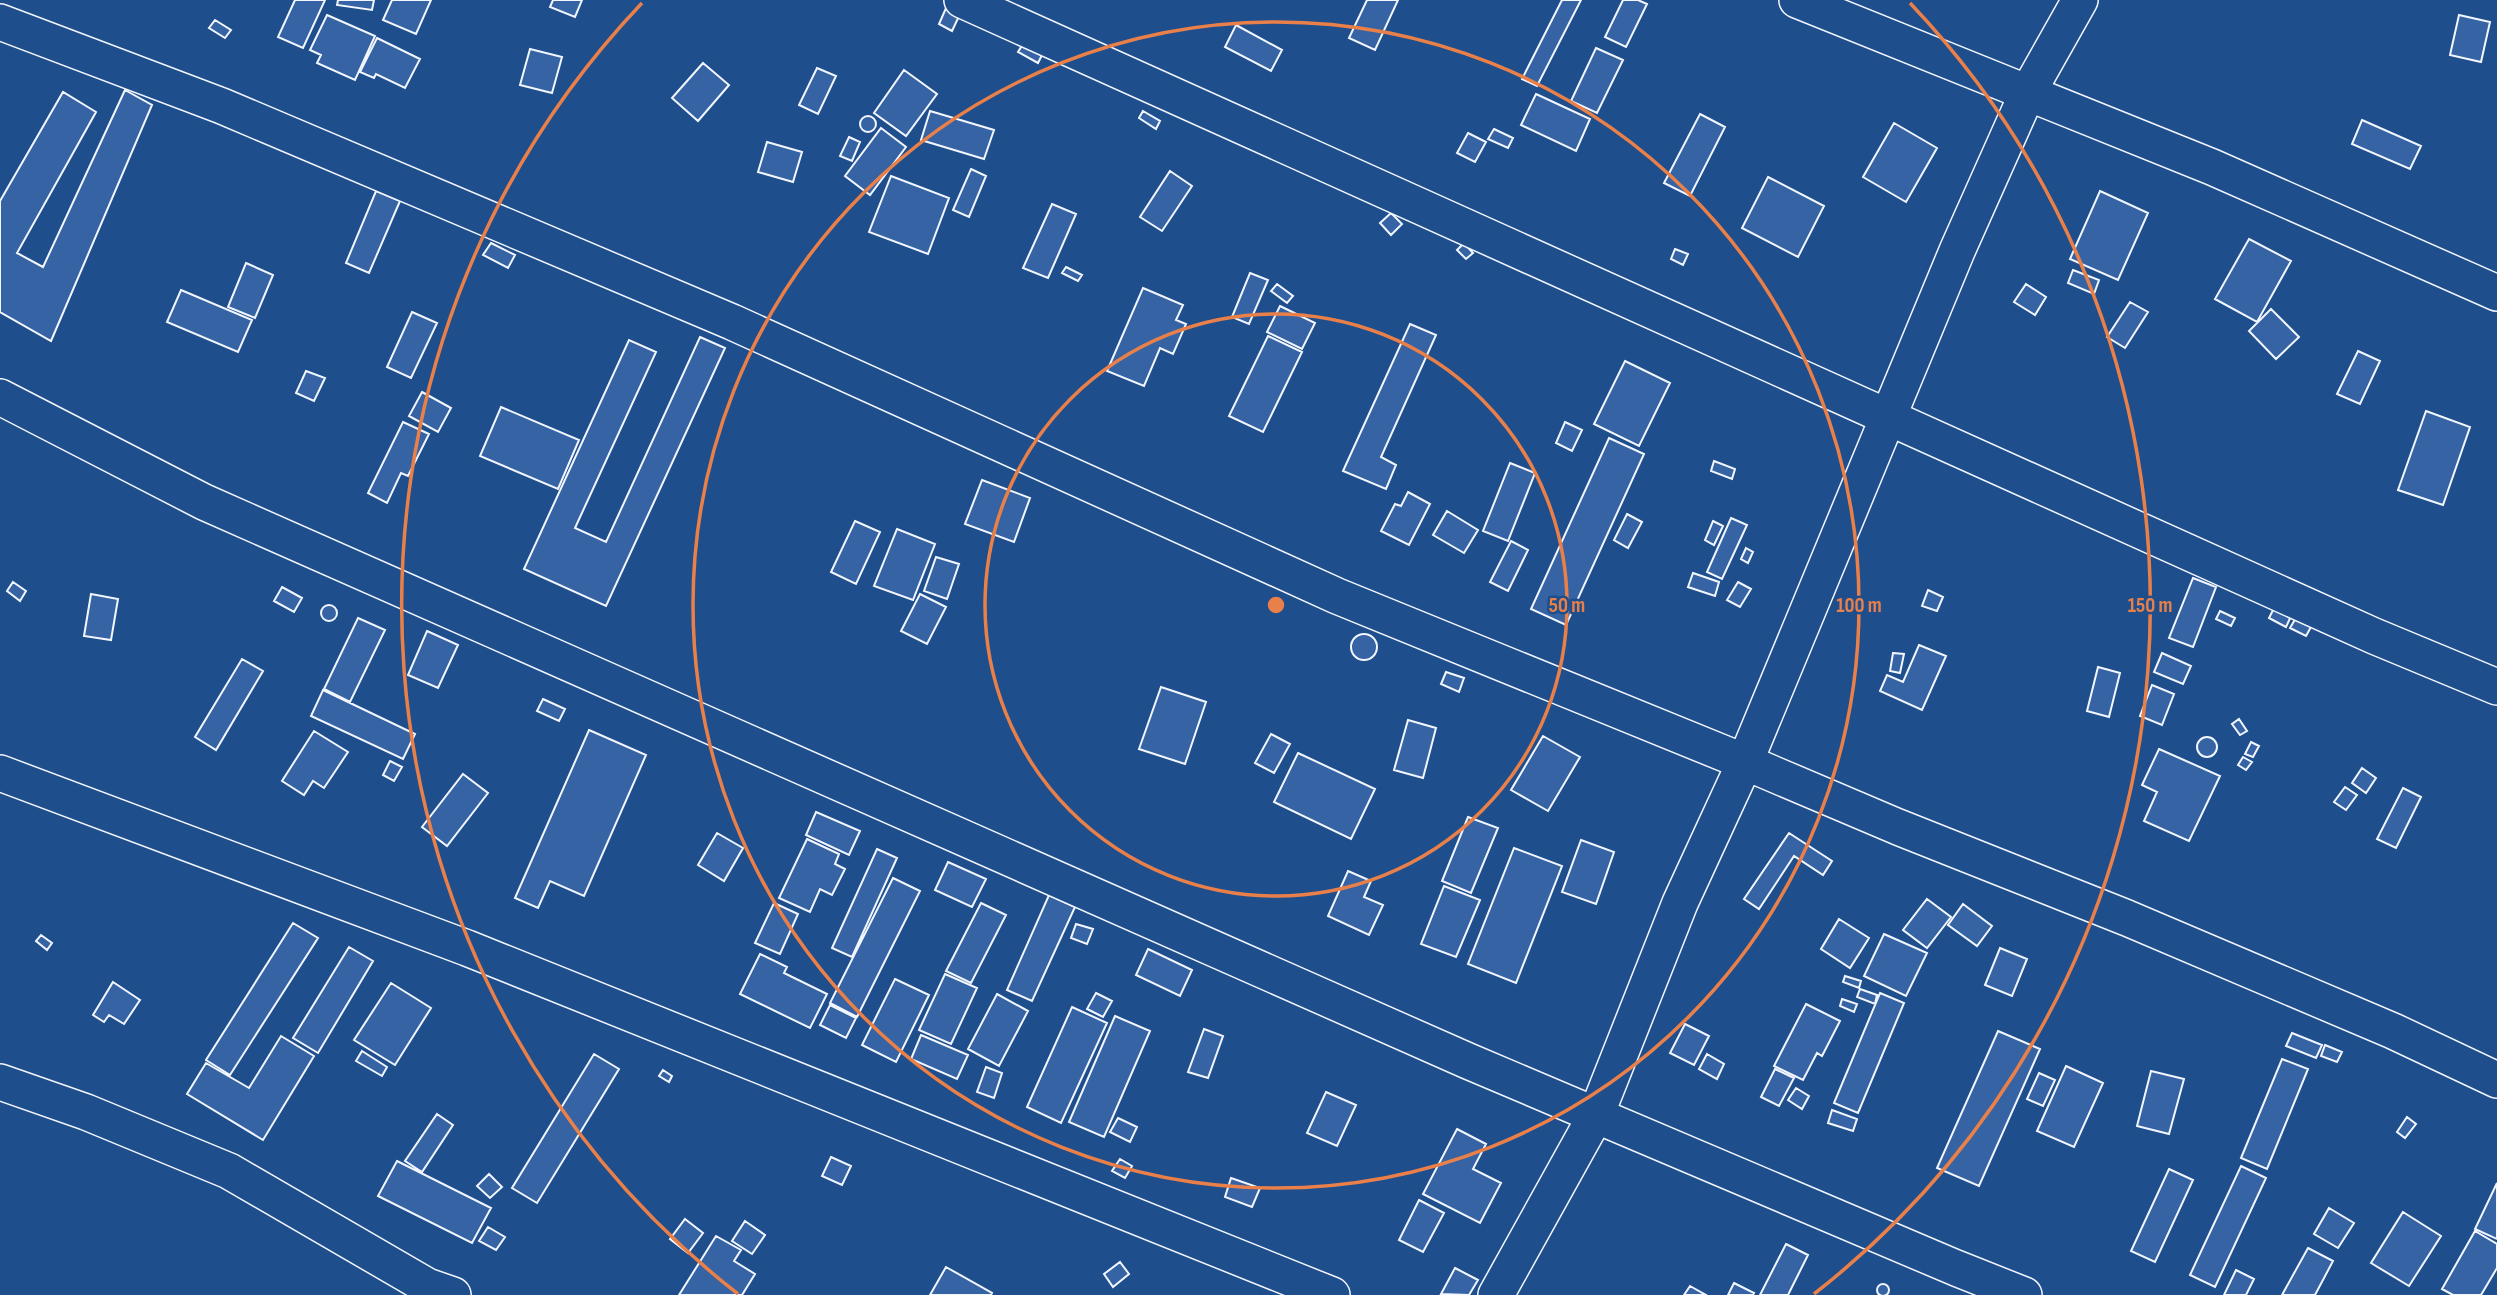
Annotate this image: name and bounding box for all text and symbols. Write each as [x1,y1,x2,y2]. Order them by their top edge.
centre of rings [1264,593,1288,617]
text: 50 m [1549,593,1585,618]
text: 100 m [1836,593,1882,618]
text: 150 m [2128,593,2172,618]

